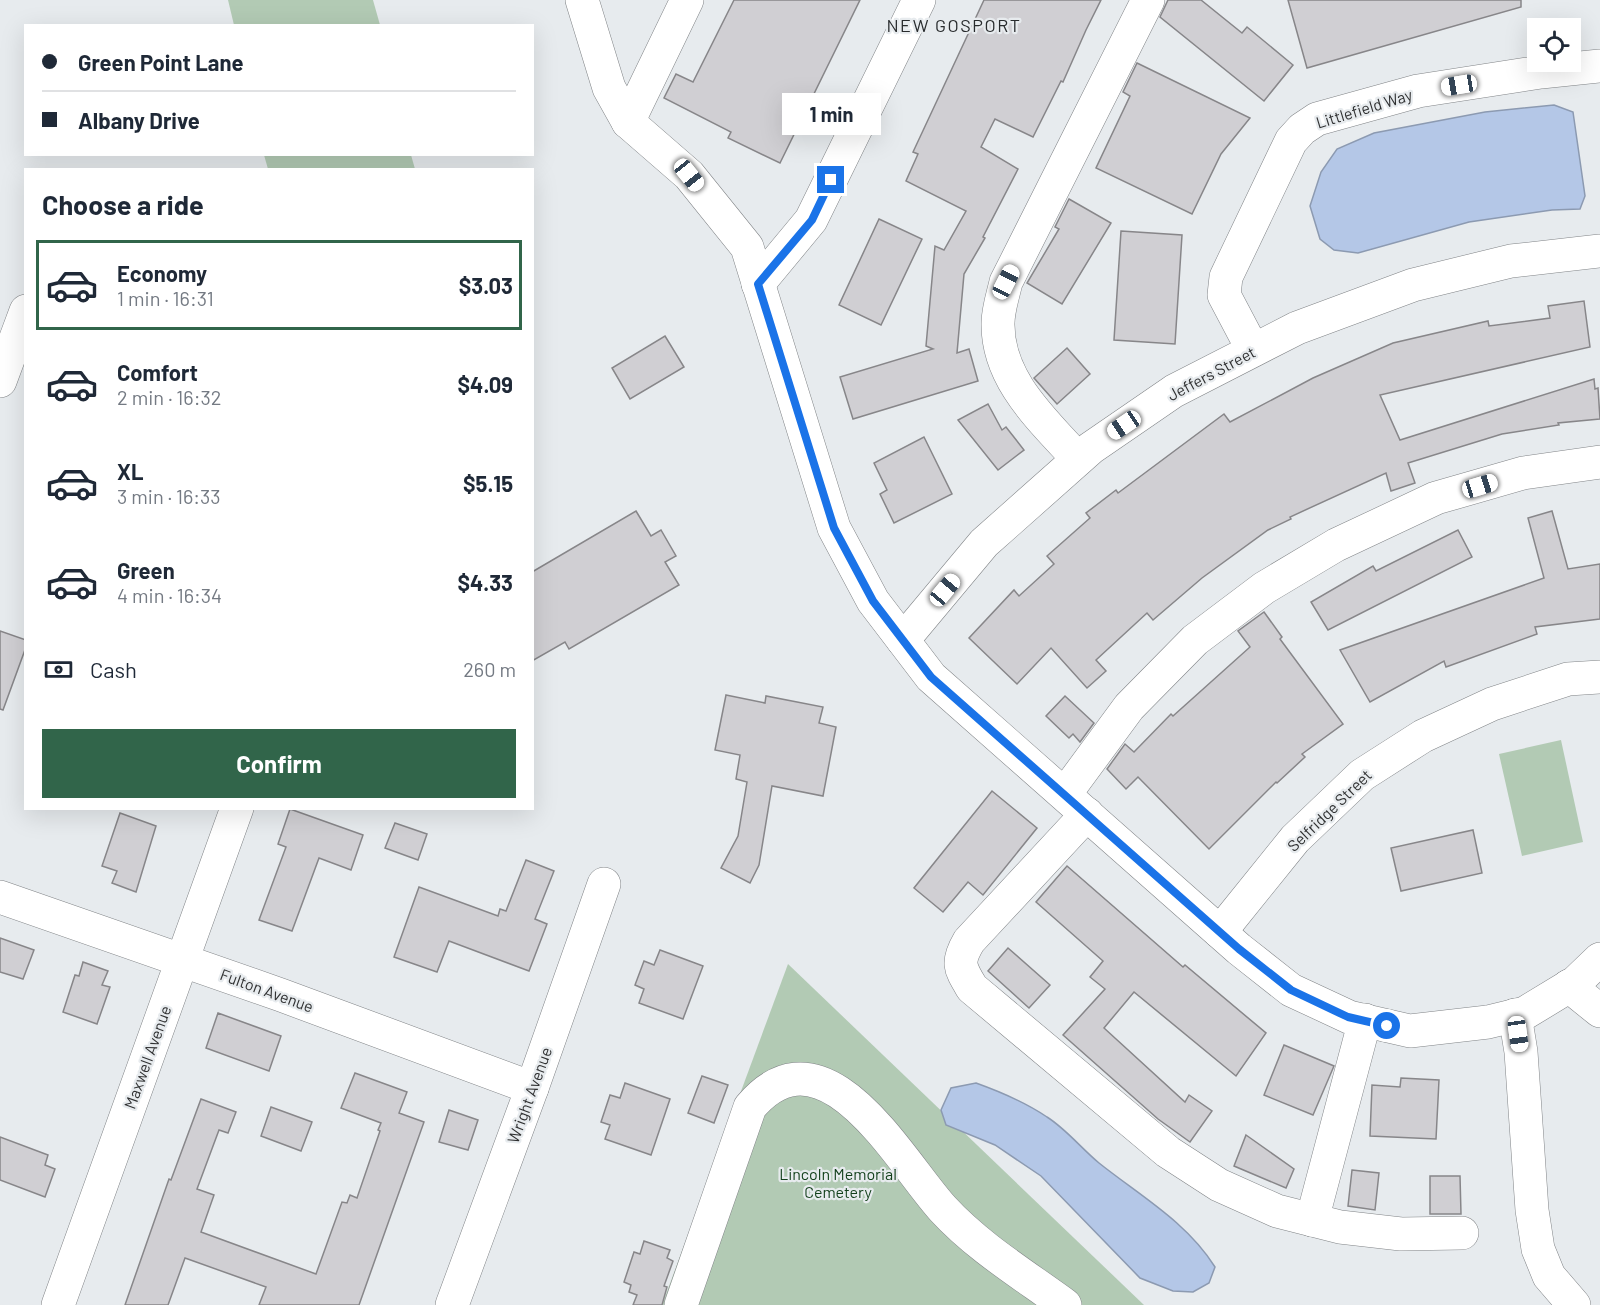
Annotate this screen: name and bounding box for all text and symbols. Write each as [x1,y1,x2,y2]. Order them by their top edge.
district label: NEW GOSPORT [887,14,1021,36]
map controls [1527,18,1581,72]
button: locate [1527,18,1581,72]
text: Green Point Lane [78,49,243,75]
car [1440,73,1478,97]
street label: Littlefield Way [1314,84,1415,132]
callout: 1 min [782,93,880,135]
text: 1 min [810,102,853,126]
text: Albany Drive [78,107,200,133]
car [671,155,707,195]
route end [817,166,844,193]
text: Choose a ride [42,188,204,220]
icon: car [45,258,99,312]
text: Economy [117,260,207,286]
car [990,262,1022,302]
text: $3.03 [459,272,513,298]
text: 1 min · 16:31 [117,286,214,310]
street label: Jeffers Street [1164,342,1258,404]
icon: car [45,357,99,411]
text: Comfort [117,359,198,385]
text: $4.09 [458,371,513,397]
text: 2 min · 16:32 [117,385,221,409]
car [1104,407,1144,443]
icon: car [45,456,99,510]
text: XL [117,458,143,484]
text: $5.15 [463,470,513,496]
car [1460,472,1500,500]
text: 3 min · 16:33 [117,484,221,508]
icon: car [45,555,99,609]
text: Green [117,557,175,583]
text: $4.33 [457,569,513,595]
car [927,570,963,610]
text: 4 min · 16:34 [117,583,222,607]
icon: cash [42,653,75,686]
text: Cash [90,656,137,682]
text: 260 m [463,657,516,681]
button: Confirm [42,729,516,798]
street label: Selfridge Street [1283,765,1375,855]
street label: Fulton Avenue [218,964,316,1016]
street label: Maxwell Avenue [120,1003,174,1111]
route start [1373,1012,1400,1039]
car [1507,1015,1529,1053]
street label: Wright Avenue [503,1044,555,1146]
park label: Lincoln Memorial Cemetery [779,1164,897,1201]

